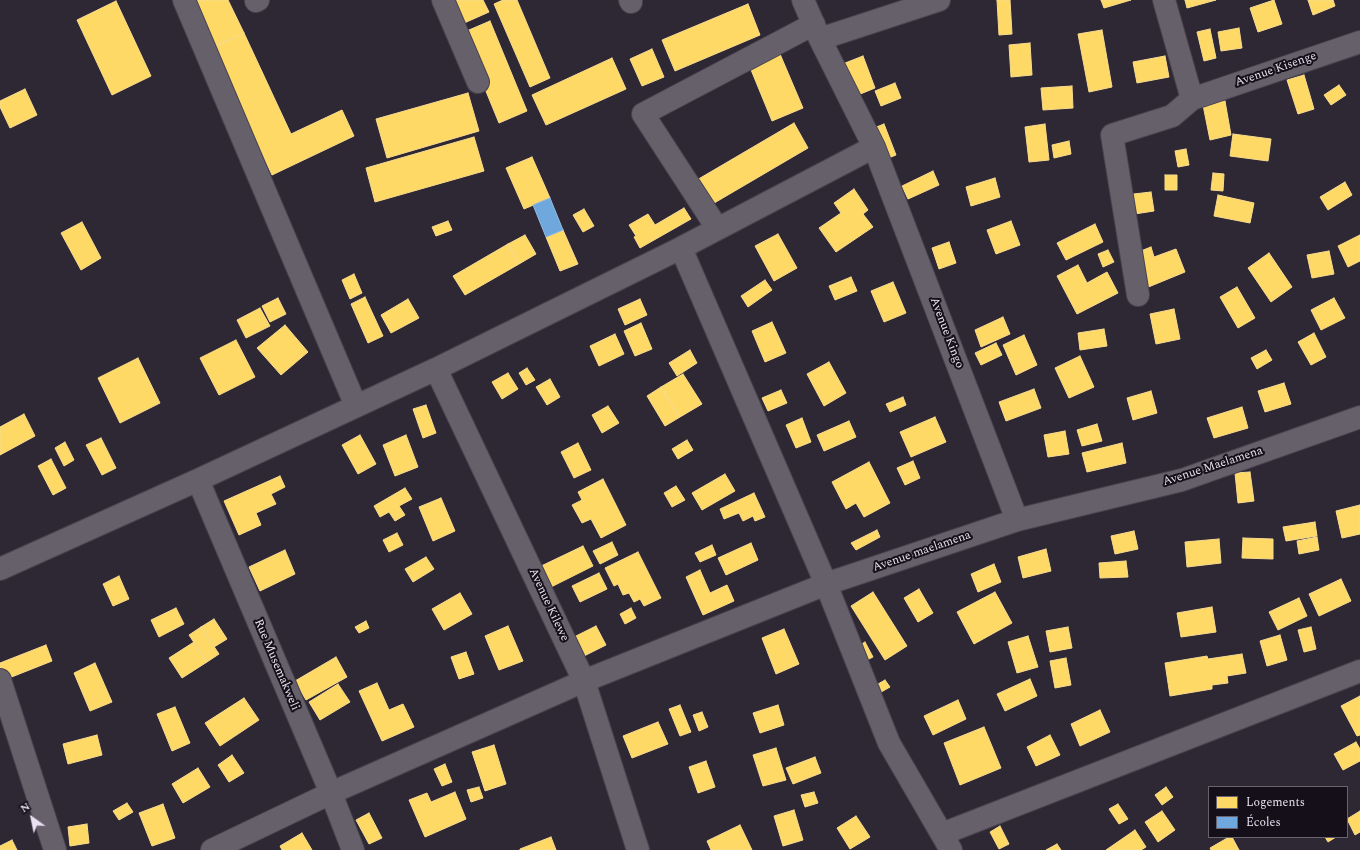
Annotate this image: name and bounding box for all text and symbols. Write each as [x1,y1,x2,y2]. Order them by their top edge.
street label: Avenue Kisenge [1233,49,1319,91]
street label: Avenue Kingo [926,296,966,370]
street label: Avenue Maelamena [1161,444,1265,490]
street label: Avenue maelamena [871,528,973,576]
street label: Avenue Kilewe [525,566,571,644]
street label: Rue Musemakweli [250,617,302,713]
legend [1208,786,1348,838]
text: Logements [1246,793,1305,812]
north arrow [12,798,52,838]
text: N [17,798,34,817]
text: Écoles [1246,813,1281,832]

